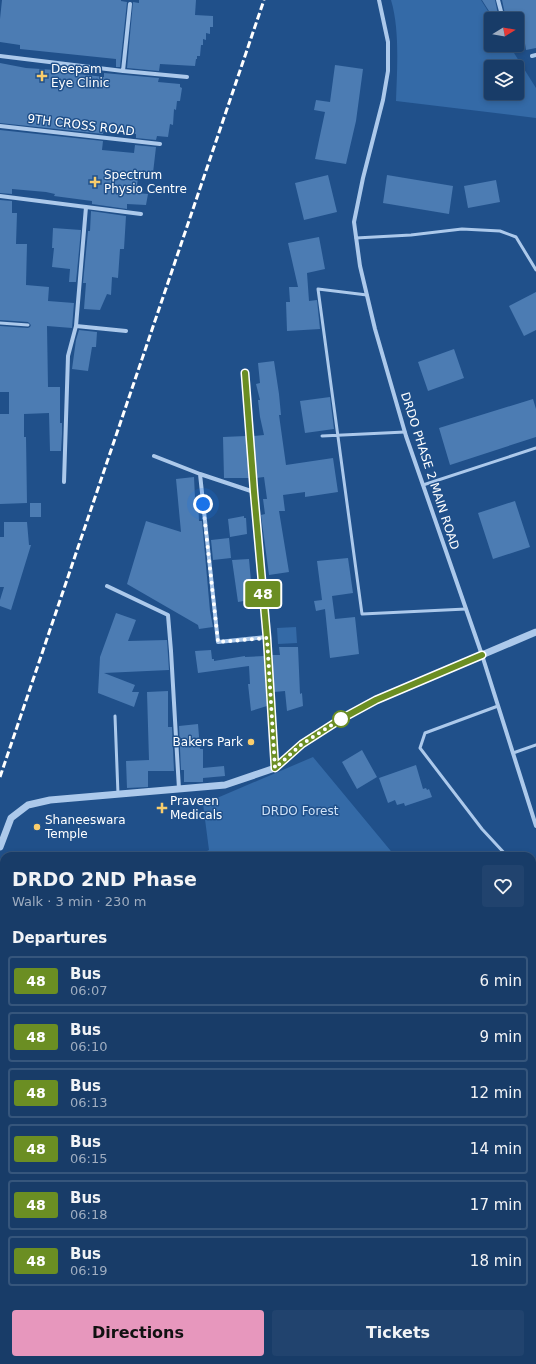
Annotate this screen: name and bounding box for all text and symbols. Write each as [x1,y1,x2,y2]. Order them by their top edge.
north arrow [484,12,524,52]
map controls [484,12,524,100]
button: layers [484,60,524,100]
place label: Deepam Eye Clinic [51,62,109,90]
marker: Deepam Eye Clinic [36,70,48,82]
street label: 9TH CROSS ROAD [27,111,135,139]
place label: Spectrum Physio Centre [104,168,187,196]
marker: Spectrum Physio Centre [89,176,101,188]
street label: DRDO PHASE 2 MAIN ROAD [398,390,462,552]
your location [193,494,213,514]
line badge: 48 [245,581,281,607]
text: 48 [253,586,273,602]
unlabelled marker [332,710,350,728]
place label: Bakers Park [173,735,243,749]
marker: Bakers Park [246,737,256,747]
place label: Praveen Medicals [170,794,222,822]
marker: Praveen Medicals [157,803,167,813]
park label: DRDO Forest [262,804,339,818]
place label: Shaneeswara Temple [44,813,126,841]
marker: Shaneeswara Temple [32,822,42,832]
button: heart [482,865,524,907]
text: DRDO 2ND Phase [12,868,197,890]
text: Walk · 3 min · 230 m [12,894,146,909]
text: Departures [12,929,107,947]
text: Bus [70,965,101,983]
text: 6 min [479,972,522,990]
text: 48 [26,973,46,989]
text: 06:07 [70,983,107,998]
text: Bus [70,1021,101,1039]
text: 9 min [479,1028,522,1046]
text: 48 [26,1029,46,1045]
text: 06:10 [70,1039,107,1054]
text: Bus [70,1077,101,1095]
text: 12 min [470,1084,522,1102]
text: 48 [26,1085,46,1101]
text: 06:13 [70,1095,107,1110]
text: Bus [70,1133,101,1151]
text: 14 min [470,1140,522,1158]
text: 48 [26,1141,46,1157]
text: 06:15 [70,1151,107,1166]
text: Bus [70,1189,101,1207]
text: 17 min [470,1196,522,1214]
text: 48 [26,1197,46,1213]
text: 06:18 [70,1207,107,1222]
text: Bus [70,1245,101,1263]
text: 18 min [470,1252,522,1270]
text: 48 [26,1253,46,1269]
text: 06:19 [70,1263,107,1278]
button: Directions [12,1310,264,1356]
button: Tickets [272,1310,524,1356]

